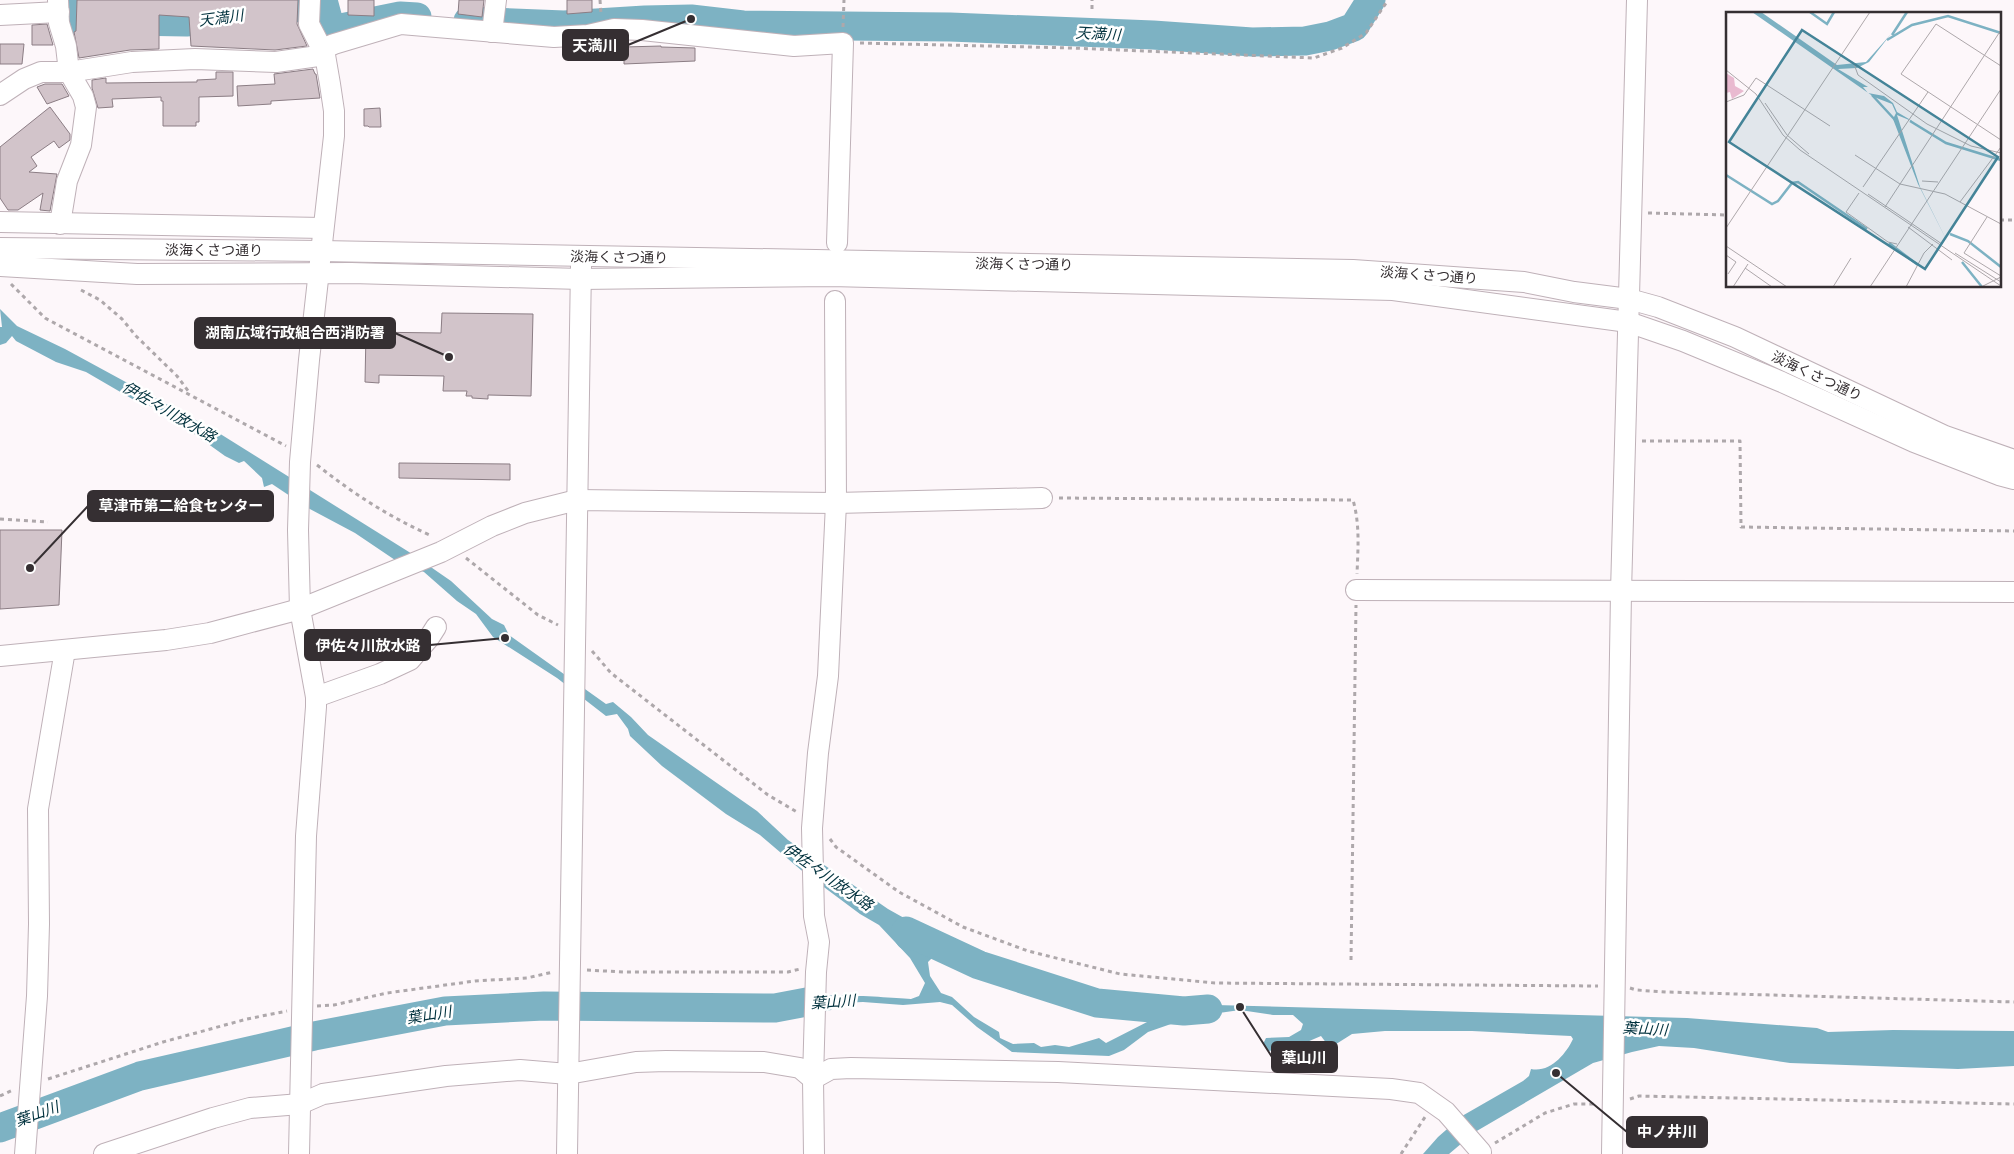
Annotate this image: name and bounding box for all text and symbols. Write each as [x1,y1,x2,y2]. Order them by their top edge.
water label: 天満川 [198,6,246,29]
inset map [1726,12,2002,288]
water label: 天満川 [1075,24,1123,43]
callout: 天満川 [563,30,628,60]
text: 天満川 [572,37,618,54]
street label: 淡海くさつ通り [165,242,263,258]
street label: 淡海くさつ通り [570,248,668,266]
street label: 淡海くさつ通り [975,255,1073,273]
street label: 淡海くさつ通り [1380,264,1478,286]
callout: 湖南広域行政組合西消防署 [195,318,395,348]
text: 湖南広域行政組合西消防署 [205,324,385,341]
street label: 淡海くさつ通り [1769,348,1865,404]
water label: 伊佐々川放水路 [120,378,221,446]
callout: 草津市第二給食センター [88,491,273,521]
text: 草津市第二給食センター [98,497,264,514]
callout: 伊佐々川放水路 [305,630,430,660]
text: 伊佐々川放水路 [315,637,421,654]
water label: 伊佐々川放水路 [780,840,878,915]
water label: 葉山川 [810,991,858,1012]
water label: 葉山川 [405,1002,454,1026]
water label: 葉山川 [1622,1019,1670,1038]
callout: 葉山川 [1272,1042,1337,1072]
text: 葉山川 [1281,1049,1327,1066]
water label: 葉山川 [13,1097,63,1129]
callout: 中ノ井川 [1627,1117,1707,1147]
text: 中ノ井川 [1637,1123,1697,1140]

